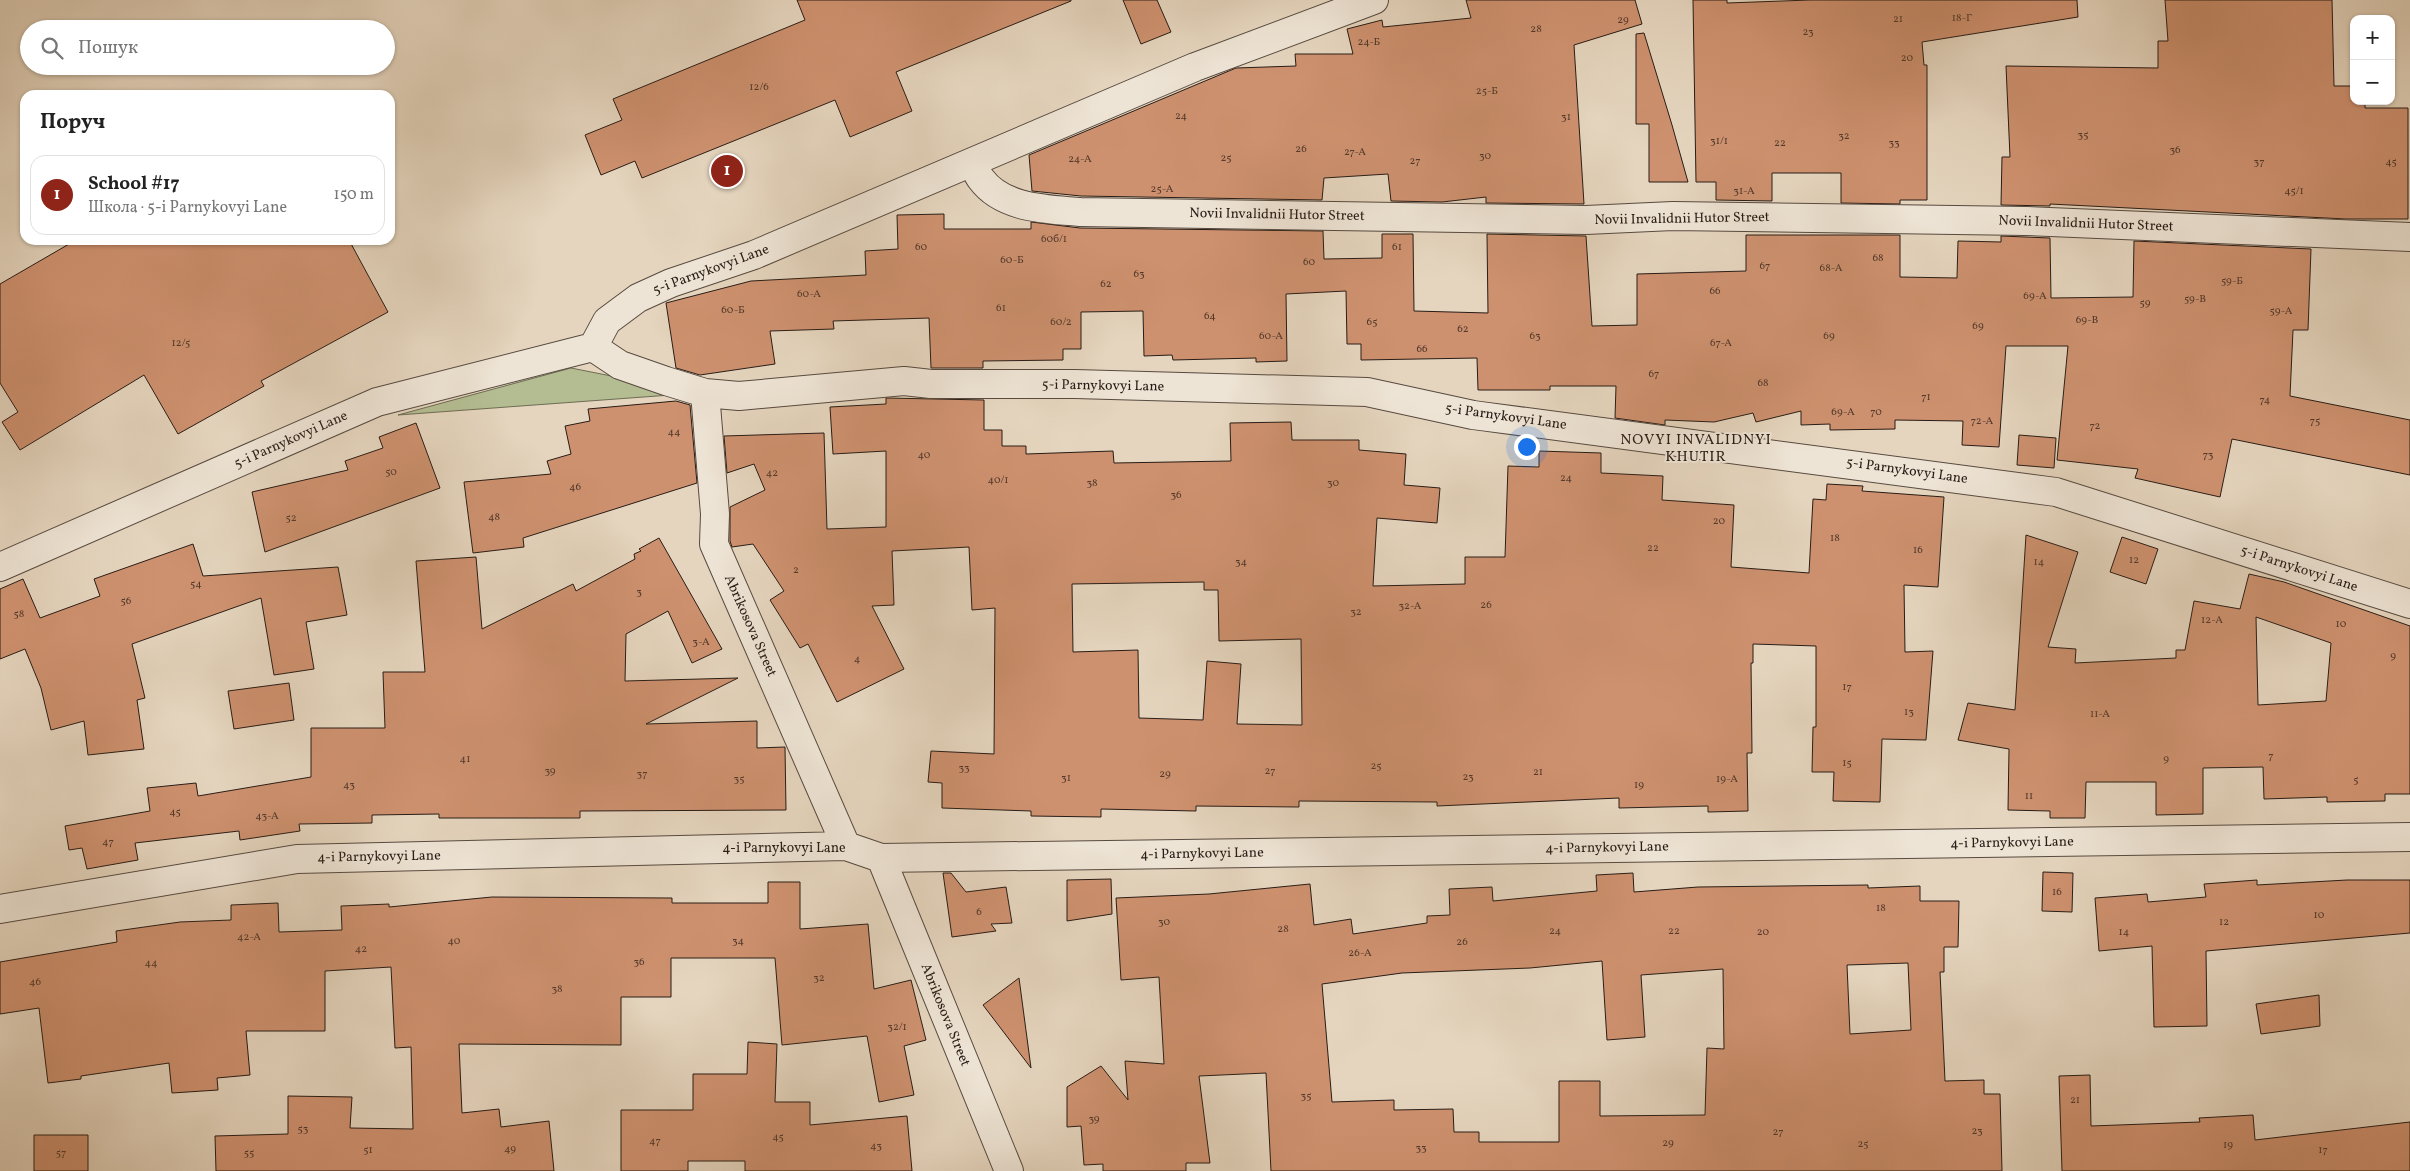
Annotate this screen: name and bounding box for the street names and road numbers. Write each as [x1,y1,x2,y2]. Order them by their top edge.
street label: Novii Invalidnii Hutor Street [1189,204,1365,226]
street label: Novii Invalidnii Hutor Street [1594,208,1770,230]
street label: Novii Invalidnii Hutor Street [1998,211,2174,237]
street label: 5-i Parnykovyi Lane [650,240,772,300]
street label: 5-i Parnykovyi Lane [1042,375,1165,397]
street label: 5-i Parnykovyi Lane [1444,399,1568,435]
street label: 5-i Parnykovyi Lane [231,406,351,474]
street label: 5-i Parnykovyi Lane [1845,453,1969,489]
street label: 5-i Parnykovyi Lane [2238,541,2361,597]
street label: Abrikosova Street [719,572,781,680]
street label: 4-i Parnykovyi Lane [1950,832,2074,854]
street label: 4-i Parnykovyi Lane [1545,837,1669,859]
street label: 4-i Parnykovyi Lane [722,839,846,858]
street label: 4-i Parnykovyi Lane [1140,843,1264,865]
street label: 4-i Parnykovyi Lane [317,846,441,868]
street label: Abrikosova Street [916,961,974,1069]

